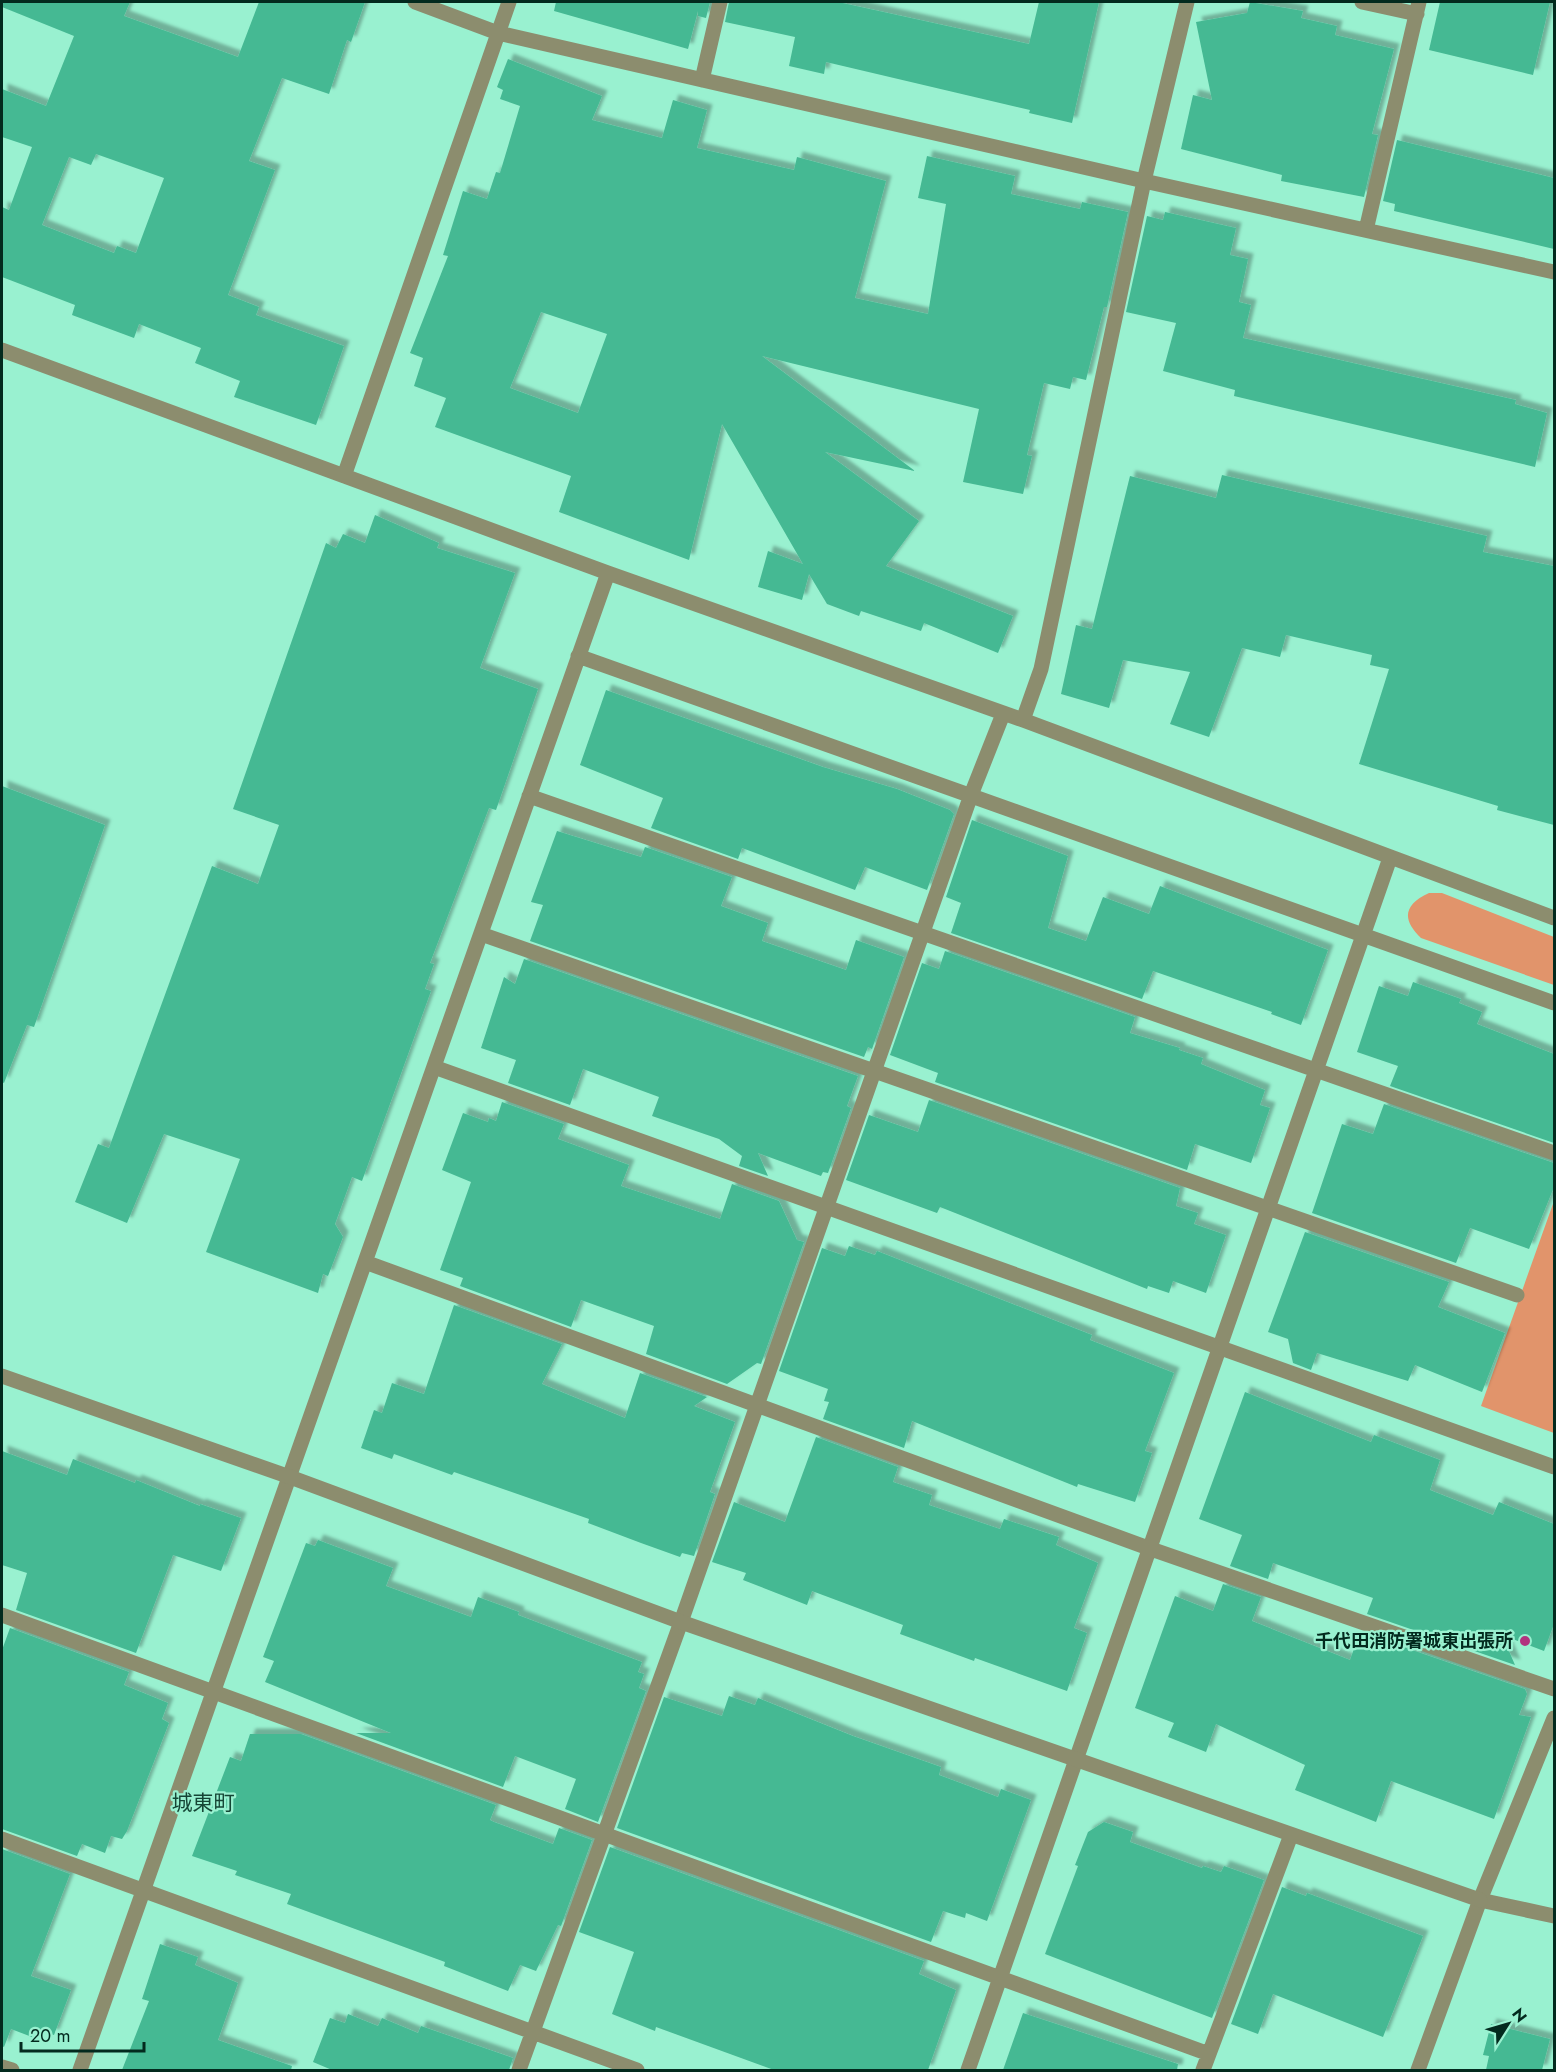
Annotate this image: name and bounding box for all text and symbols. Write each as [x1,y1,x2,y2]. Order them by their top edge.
place label: 千代田消防署城東出張所 [1315,1628,1513,1654]
marker: 千代田消防署城東出張所 [1518,1634,1532,1648]
district label: 城東町 [172,1788,235,1818]
north arrow [1478,1994,1538,2054]
text: N [1507,2003,1533,2027]
scale bar [21,2015,144,2053]
text: 20 m [30,2023,70,2049]

